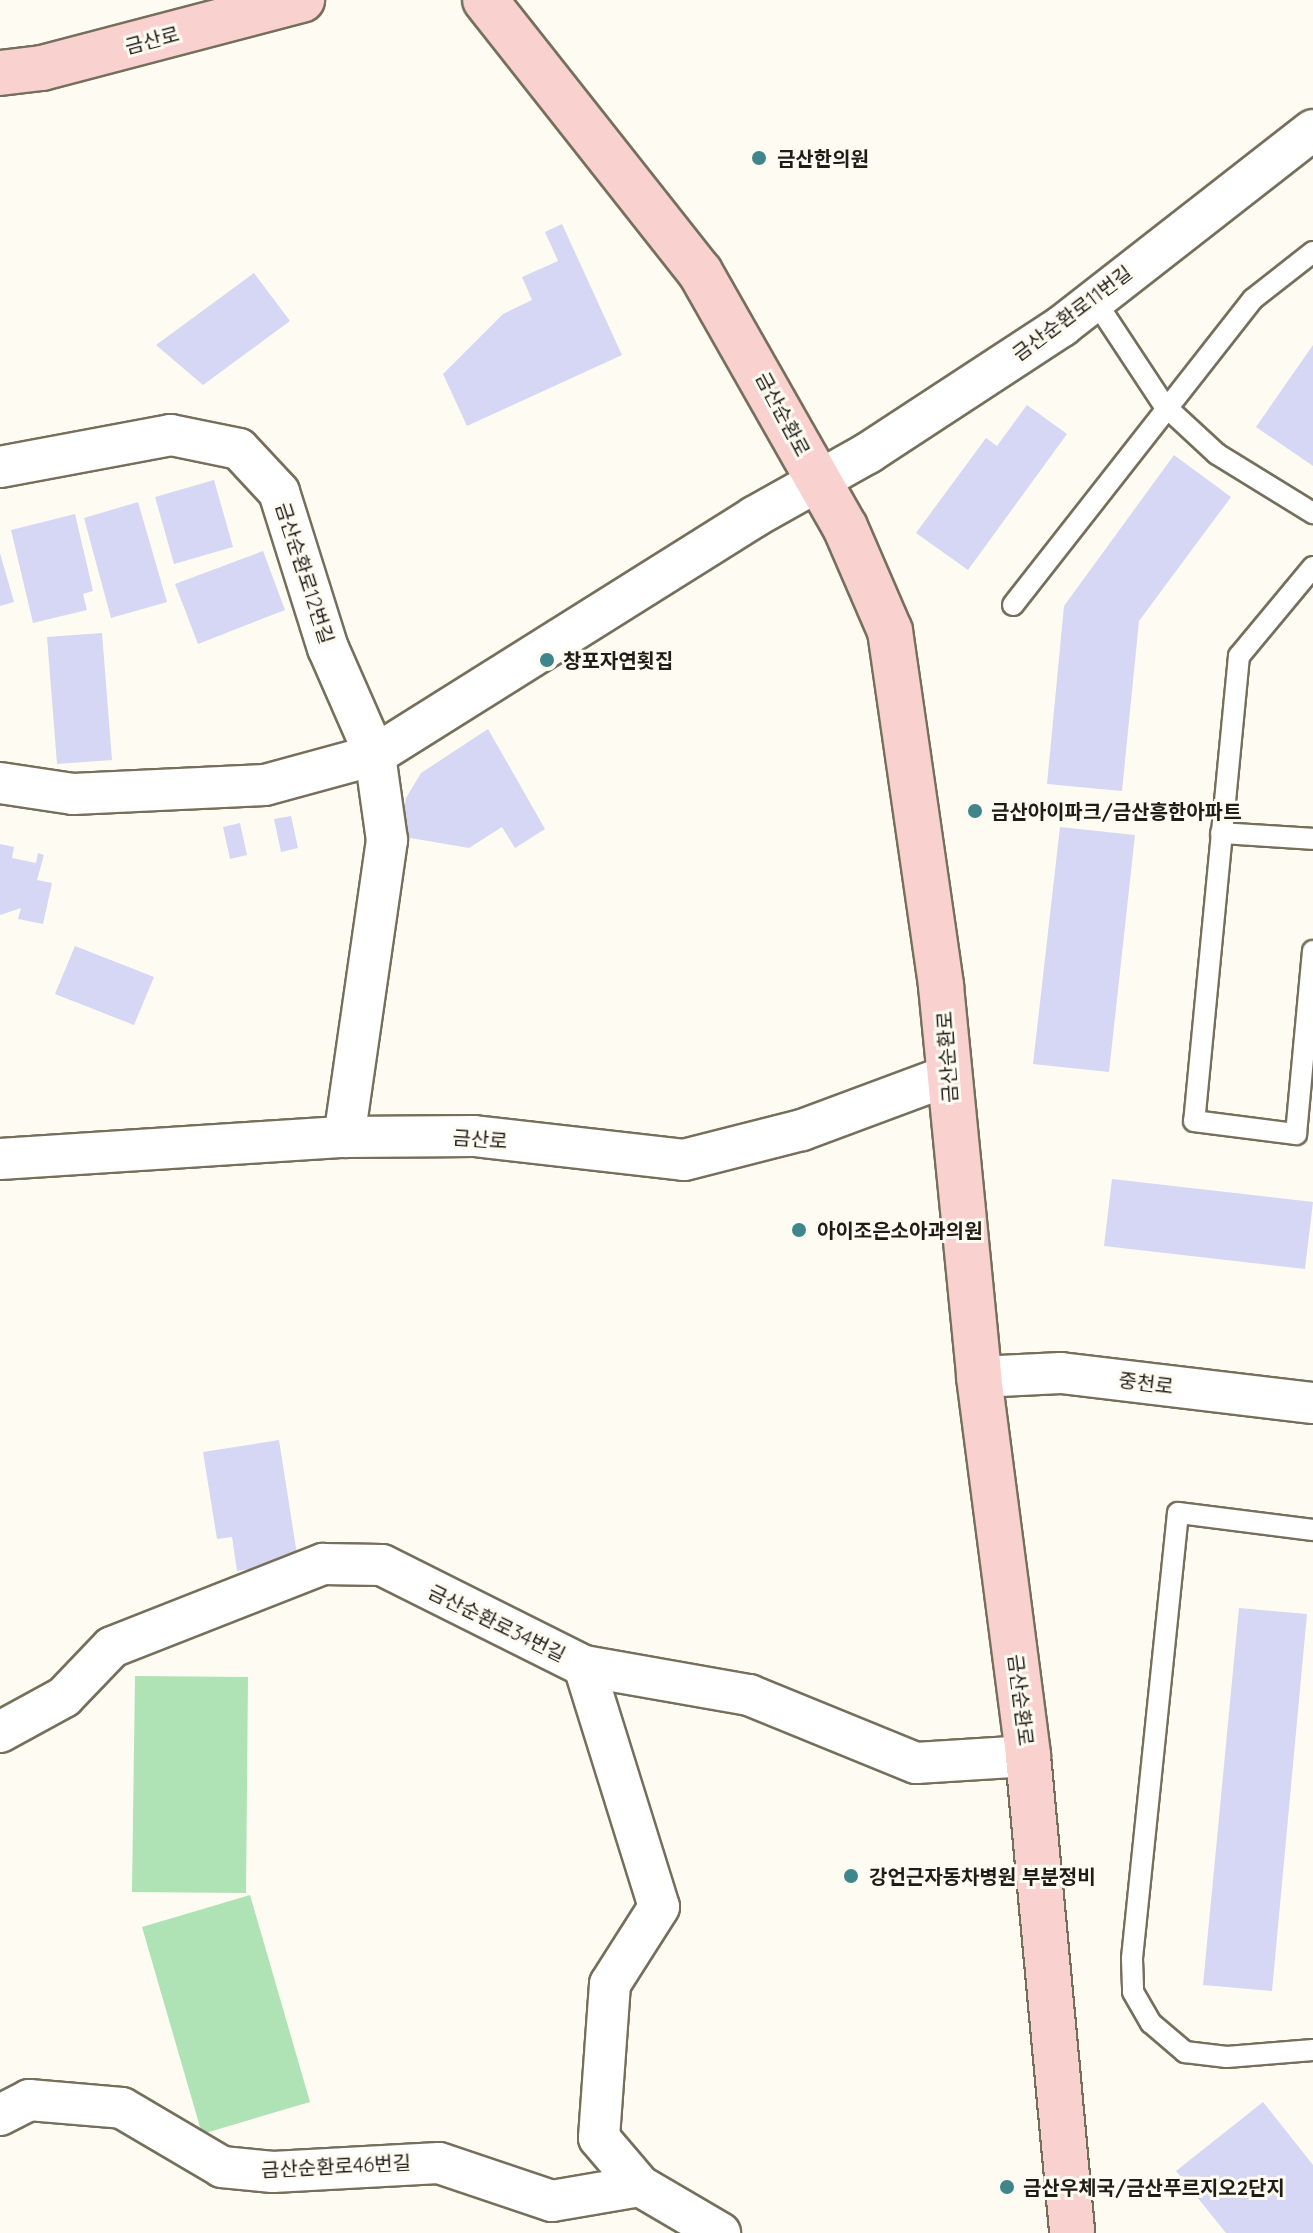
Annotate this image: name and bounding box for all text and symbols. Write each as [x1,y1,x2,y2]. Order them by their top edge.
street label: 금산로 [122,21,182,59]
place label: 금산한의원 [777,146,869,170]
marker: 금산한의원 [748,147,770,169]
street label: 금산순환로11번길 [1007,260,1137,366]
street label: 금산순환로 [751,368,815,460]
street label: 금산순환로12번길 [271,499,339,647]
place label: 창포자연횟집 [563,648,673,672]
marker: 창포자연횟집 [538,651,556,669]
place label: 금산아이파크/금산흥한아파트 [991,799,1242,823]
marker: 금산아이파크/금산흥한아파트 [966,802,984,820]
street label: 금산순환로 [932,1010,962,1104]
street label: 금산로 [452,1125,508,1153]
place label: 아이조은소아과의원 [817,1218,983,1242]
marker: 아이조은소아과의원 [788,1219,810,1241]
street label: 중천로 [1117,1368,1175,1398]
street label: 금산순환로34번길 [424,1579,570,1667]
street label: 금산순환로 [1003,1653,1039,1747]
place label: 강언근자동차병원 부분정비 [869,1864,1095,1888]
marker: 강언근자동차병원 부분정비 [840,1865,862,1887]
street label: 금산순환로46번길 [260,2150,412,2182]
place label: 금산우체국/금산푸르지오2단지 [1023,2175,1285,2199]
marker: 금산우체국/금산푸르지오2단지 [998,2178,1016,2196]

